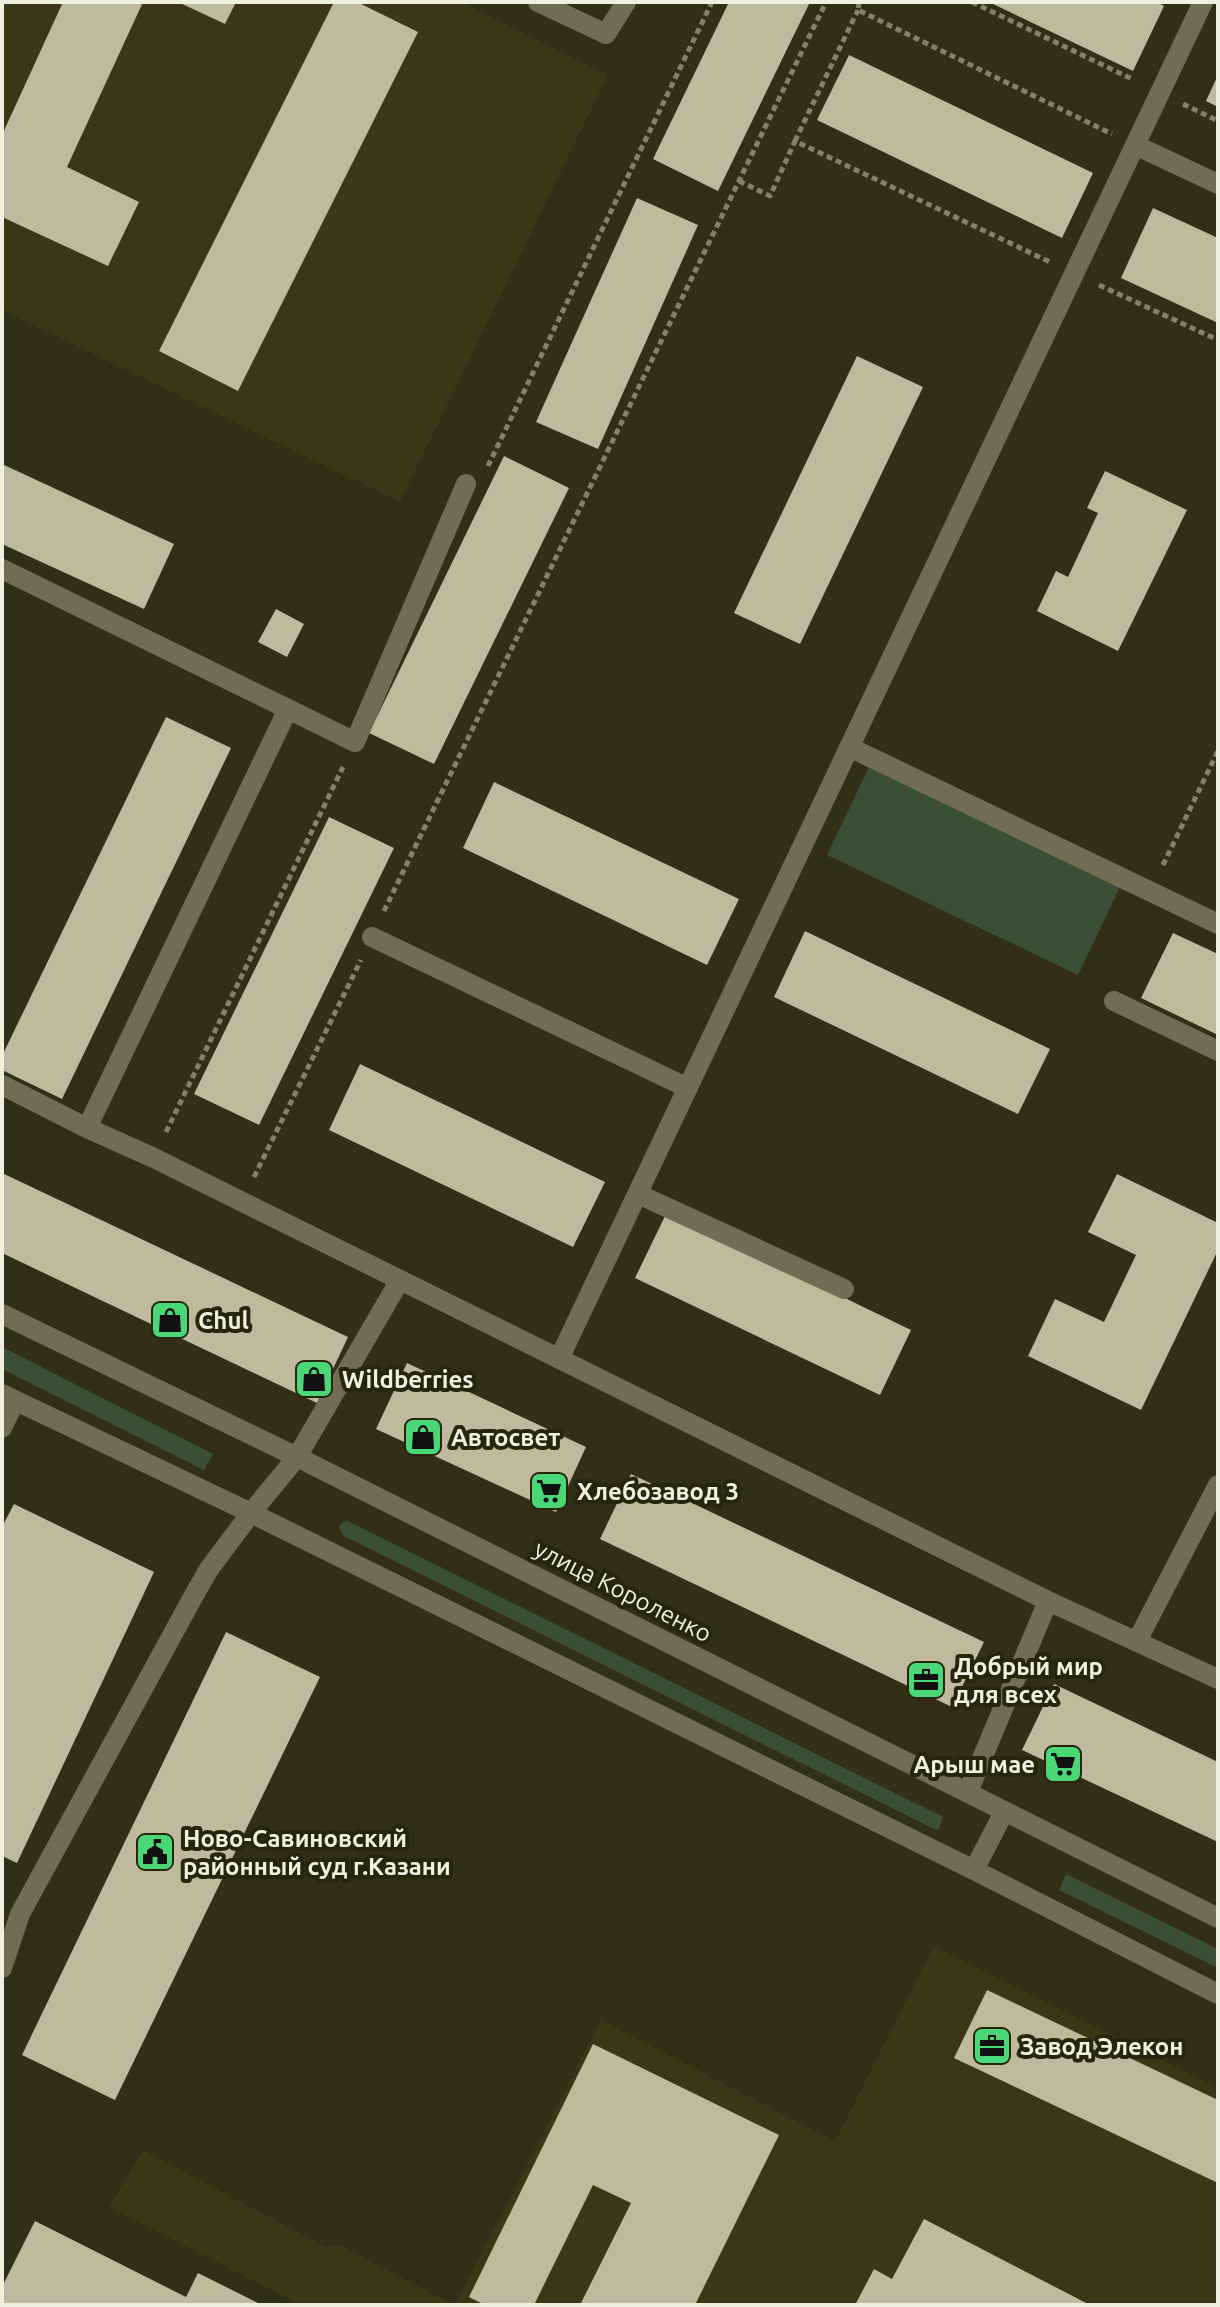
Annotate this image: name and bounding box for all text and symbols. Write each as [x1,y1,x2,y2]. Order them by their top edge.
shop icon: Chul [149,1299,191,1341]
place label: Chul [198,1307,249,1334]
shop icon: Wildberries [293,1358,335,1400]
place label: Wildberries [342,1366,474,1393]
shop icon: Автосвет [402,1416,444,1458]
place label: Автосвет [451,1424,560,1451]
supermarket icon: Хлебозавод 3 [528,1470,570,1512]
place label: Хлебозавод 3 [577,1478,739,1505]
street label: улица Короленко [530,1535,716,1647]
place label: Добрый мир для всех [954,1653,1103,1708]
office icon: Добрый мир для всех [905,1659,947,1701]
supermarket icon: Арыш мае [1042,1743,1084,1785]
place label: Арыш мае [913,1751,1035,1778]
place label: Ново-Савиновский районный суд г.Казани [183,1825,451,1880]
public building icon: Ново-Савиновский районный суд г.Казани [134,1831,176,1873]
office icon: Завод Элекон [971,2025,1013,2067]
place label: Завод Элекон [1020,2033,1183,2060]

